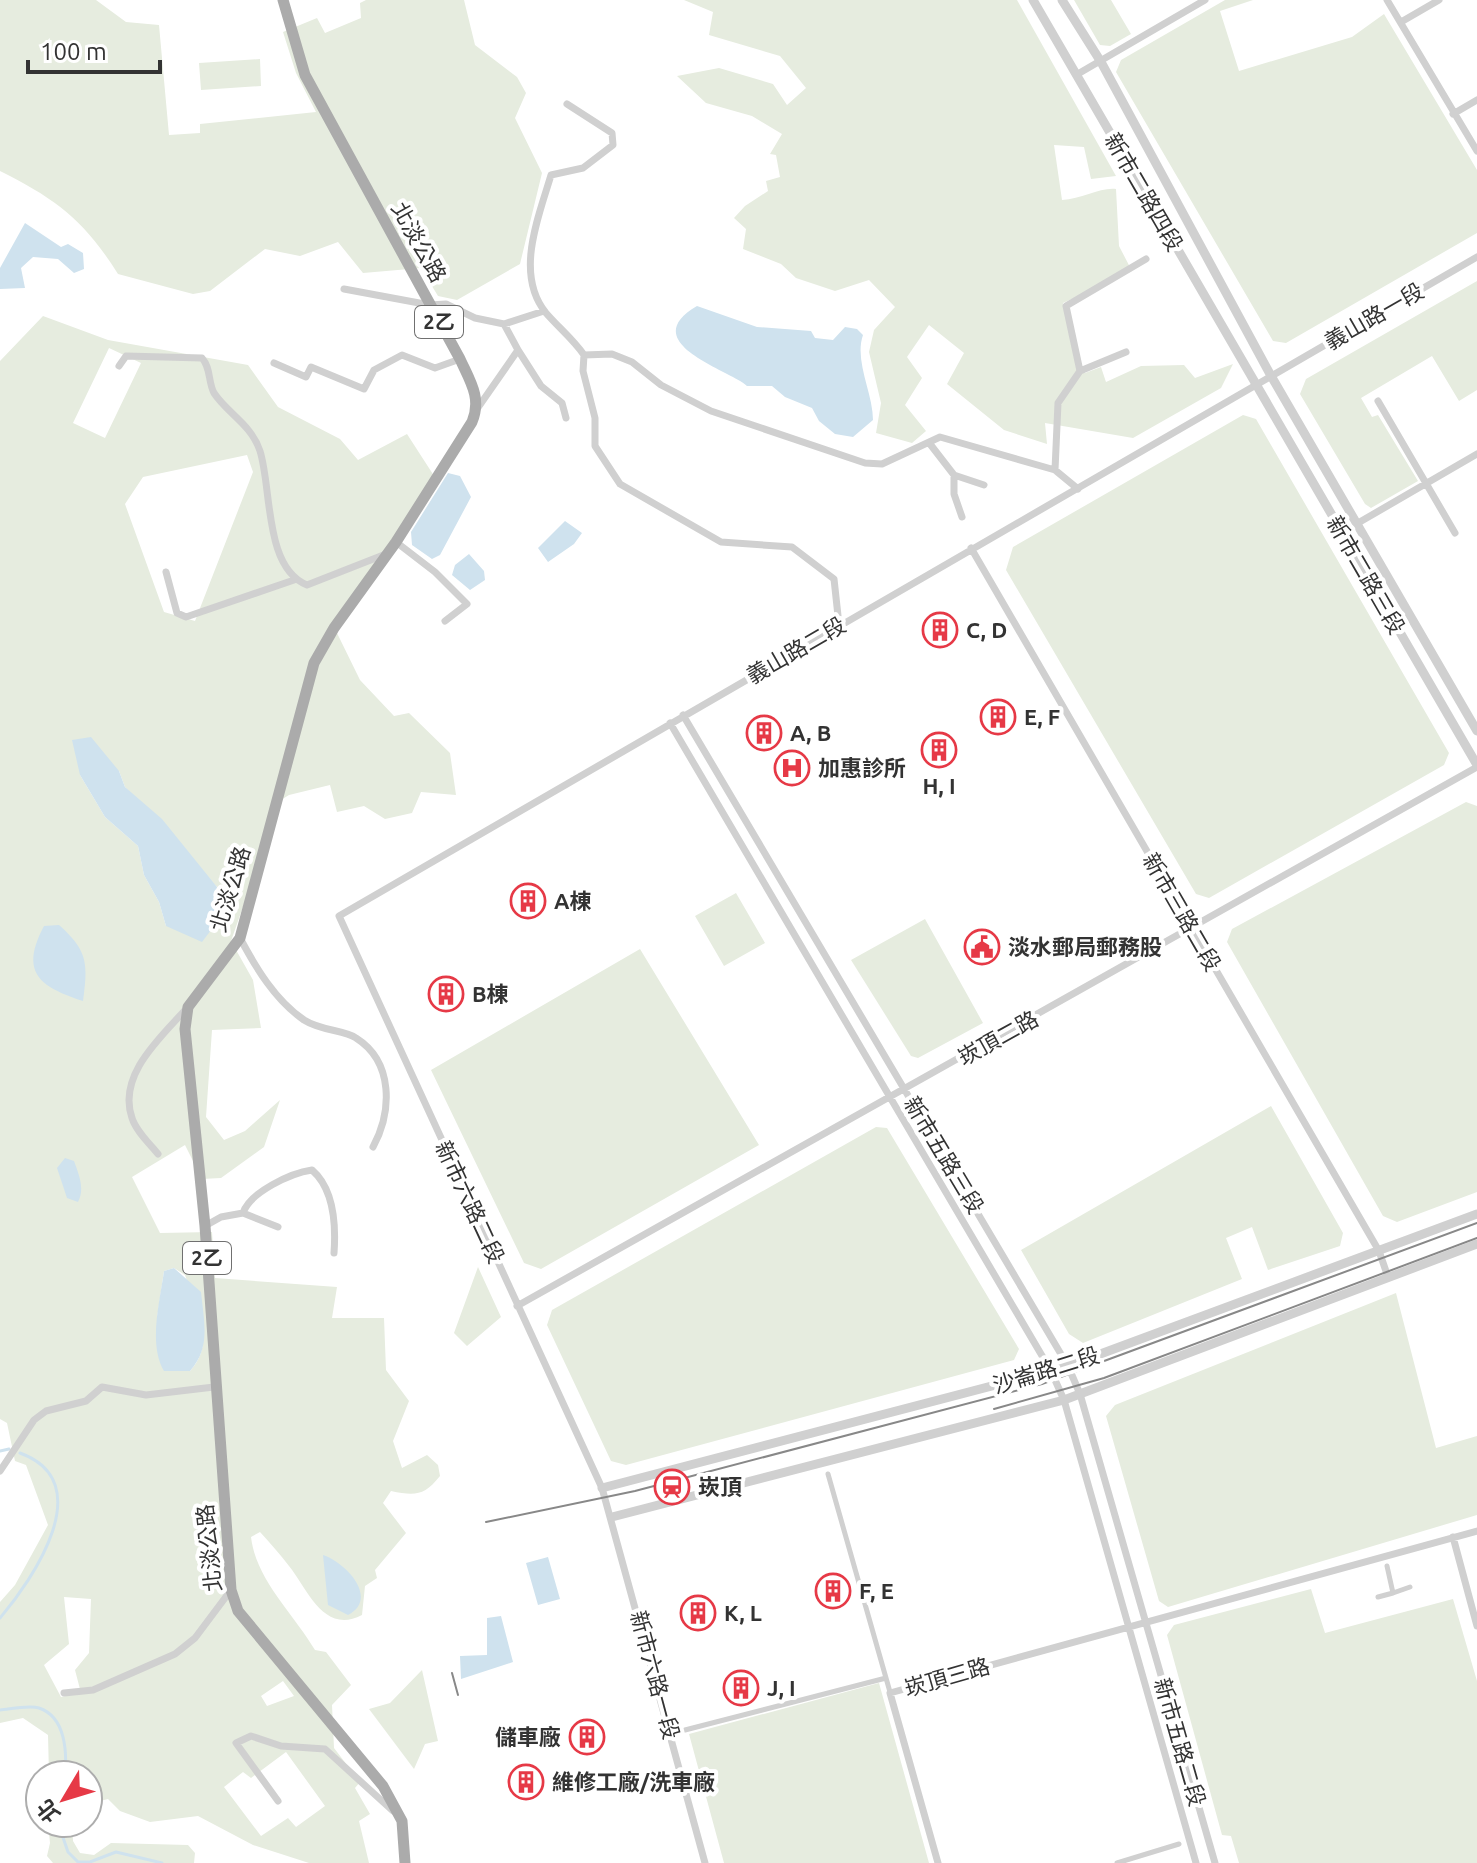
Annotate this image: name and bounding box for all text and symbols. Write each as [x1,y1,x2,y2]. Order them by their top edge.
scale bar [28,24,160,74]
text: 100 m [40,38,107,65]
street label: 新市二路四段 [1101,128,1188,255]
street label: 北淡公路 [387,197,452,286]
street label: 義山路一段 [1320,277,1428,354]
road number: 2乙 [415,306,463,338]
street label: 新市二路三段 [1323,511,1410,638]
street label: 義山路二段 [742,611,850,688]
building icon: C, D [921,611,959,649]
place label: C, D [966,617,1007,642]
building icon: E, F [979,698,1017,736]
place label: E, F [1024,704,1060,729]
building icon: A, B [745,714,783,752]
place label: A, B [790,720,831,745]
building icon: H, I [920,731,958,769]
hospital icon: 加惠診所 [773,749,811,787]
place label: 加惠診所 [818,755,906,780]
place label: H, I [922,773,956,798]
street label: 北淡公路 [205,843,254,935]
street label: 新市三路二段 [1139,848,1226,975]
building icon: A棟 [509,882,547,920]
place label: A棟 [554,888,591,913]
public building icon: 淡水郵局郵務股 [963,928,1001,966]
place label: 淡水郵局郵務股 [1008,934,1162,959]
building icon: B棟 [427,975,465,1013]
place label: B棟 [472,981,509,1006]
street label: 崁頂二路 [953,1005,1042,1070]
street label: 新市五路三段 [900,1092,989,1218]
street label: 新市六路二段 [431,1137,510,1267]
road number: 2乙 [183,1242,231,1274]
street label: 沙崙路二段 [990,1341,1102,1398]
station icon: 崁頂 [653,1468,691,1506]
place label: 崁頂 [698,1474,742,1499]
street label: 北淡公路 [191,1503,226,1593]
building icon: F, E [814,1572,852,1610]
place label: F, E [859,1578,894,1603]
building icon: K, L [679,1594,717,1632]
place label: K, L [724,1600,762,1625]
street label: 新市六路一段 [626,1608,685,1742]
street label: 崁頂三路 [901,1652,993,1701]
building icon: J, I [722,1669,760,1707]
place label: J, I [767,1675,796,1700]
street label: 新市五路二段 [1150,1675,1211,1809]
building icon: 儲車廠 [568,1718,606,1756]
place label: 儲車廠 [495,1724,561,1749]
north arrow [24,1759,104,1839]
building icon: 維修工廠/洗車廠 [507,1763,545,1801]
place label: 維修工廠/洗車廠 [552,1769,715,1794]
text: 北 [31,1795,64,1828]

